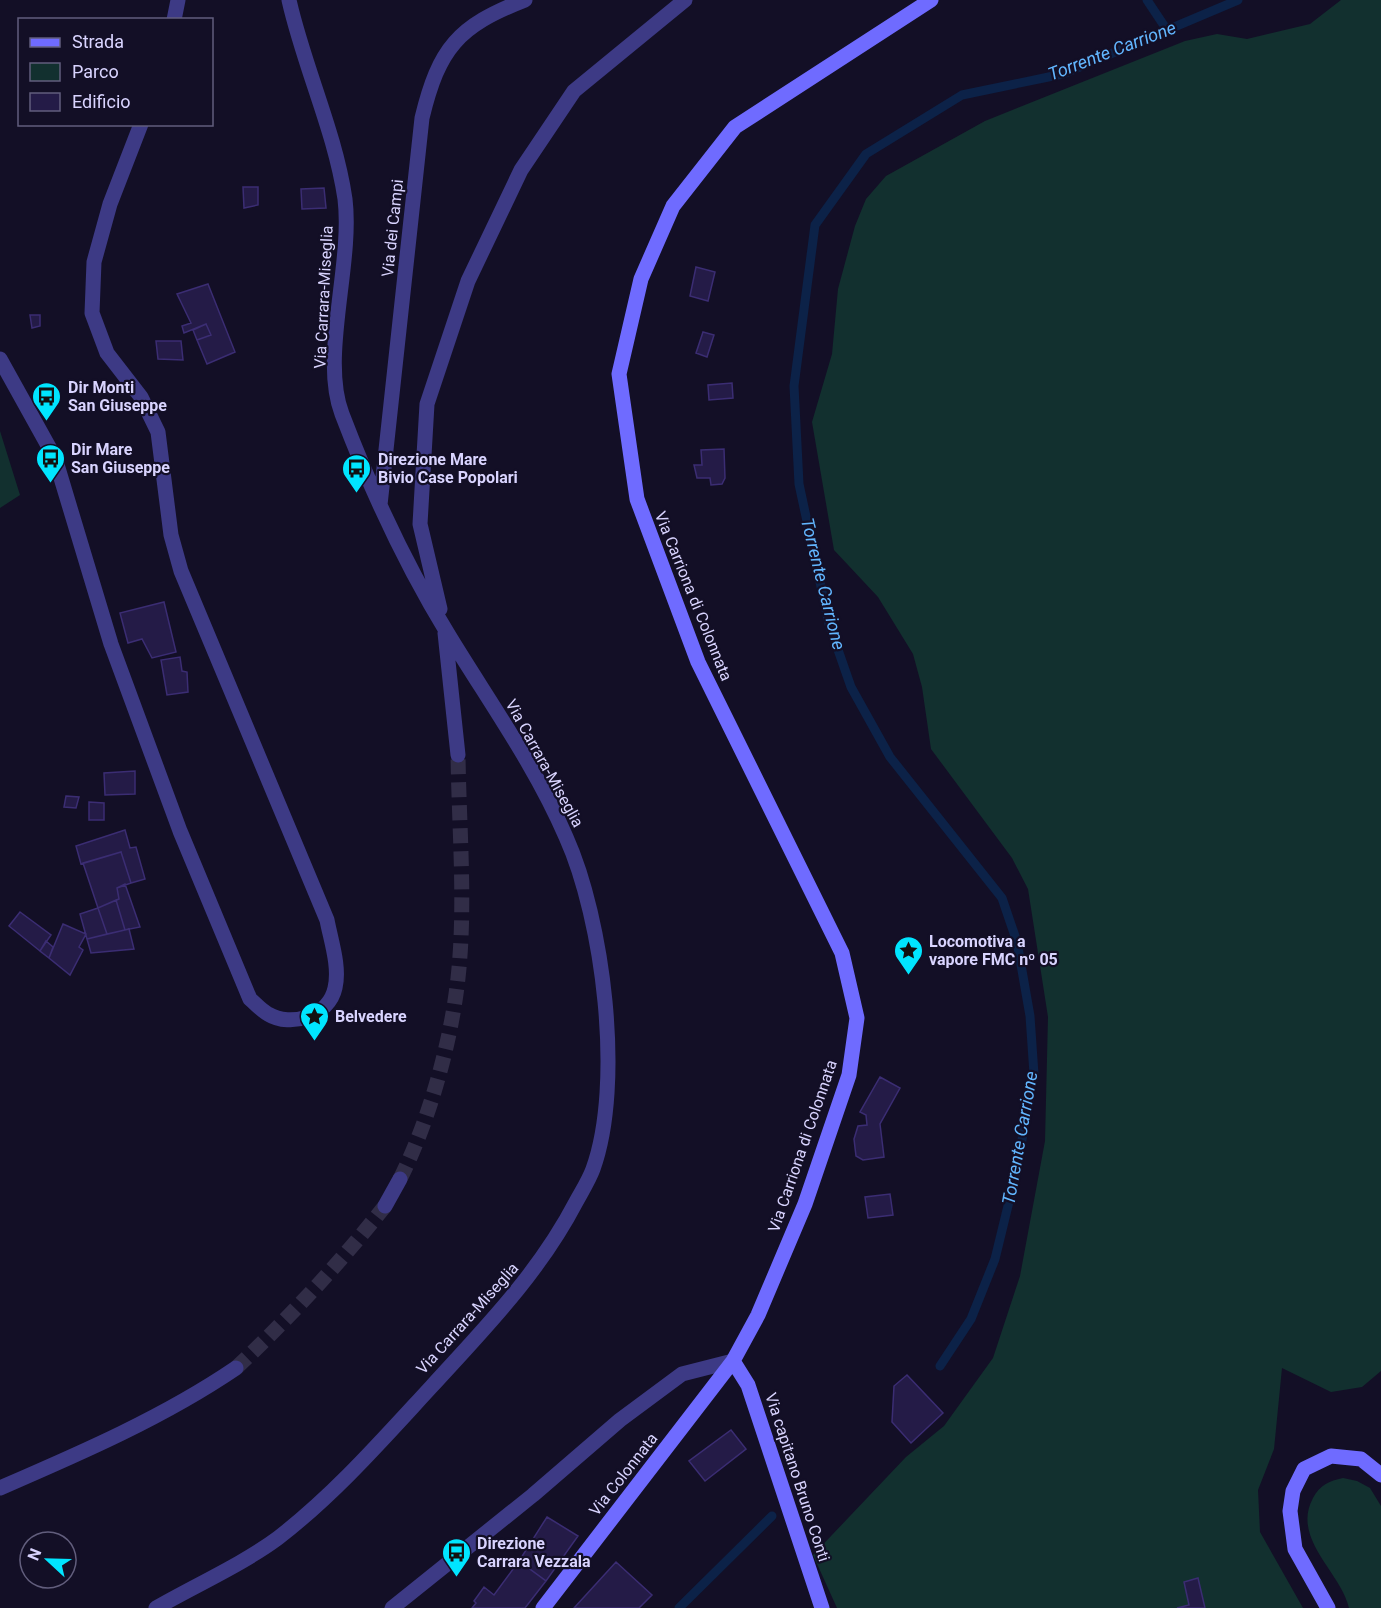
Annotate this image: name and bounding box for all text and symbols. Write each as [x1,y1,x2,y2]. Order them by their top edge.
water label: Torrente Carrione [1045,16,1179,85]
legend [18,18,213,126]
text: Strada [72,31,124,52]
text: Parco [72,61,119,82]
text: Edificio [72,91,131,112]
street label: Via dei Campi [378,178,407,278]
street label: Via Carrara-Miseglia [310,225,337,369]
place label: Dir Monti San Giuseppe [68,378,167,415]
bus stop icon: Dir Monti San Giuseppe [31,380,63,422]
place label: Dir Mare San Giuseppe [71,440,170,477]
bus stop icon: Dir Mare San Giuseppe [34,442,66,484]
place label: Direzione Mare Bivio Case Popolari [378,450,518,487]
bus stop icon: Direzione Mare Bivio Case Popolari [341,452,373,494]
street label: Via Carriona di Colonnata [651,509,736,684]
water label: Torrente Carrione [797,516,850,652]
street label: Via Carrara-Miseglia [501,696,588,831]
place label: Locomotiva a vapore FMC nº 05 [929,932,1058,969]
place icon: Locomotiva a vapore FMC nº 05 [892,934,924,976]
place icon: Belvedere [298,1000,330,1042]
place label: Belvedere [335,1007,407,1026]
street label: Via Carriona di Colonnata [764,1058,841,1235]
water label: Torrente Carrione [997,1069,1042,1206]
street label: Via Carrara-Miseglia [412,1259,522,1378]
street label: Via capitano Bruno Conti [761,1390,834,1564]
street label: Via Colonnata [585,1429,662,1519]
north arrow [18,1530,78,1590]
place label: Direzione Carrara Vezzala [477,1534,591,1571]
bus stop icon: Direzione Carrara Vezzala [440,1536,472,1578]
text: N [24,1546,45,1563]

